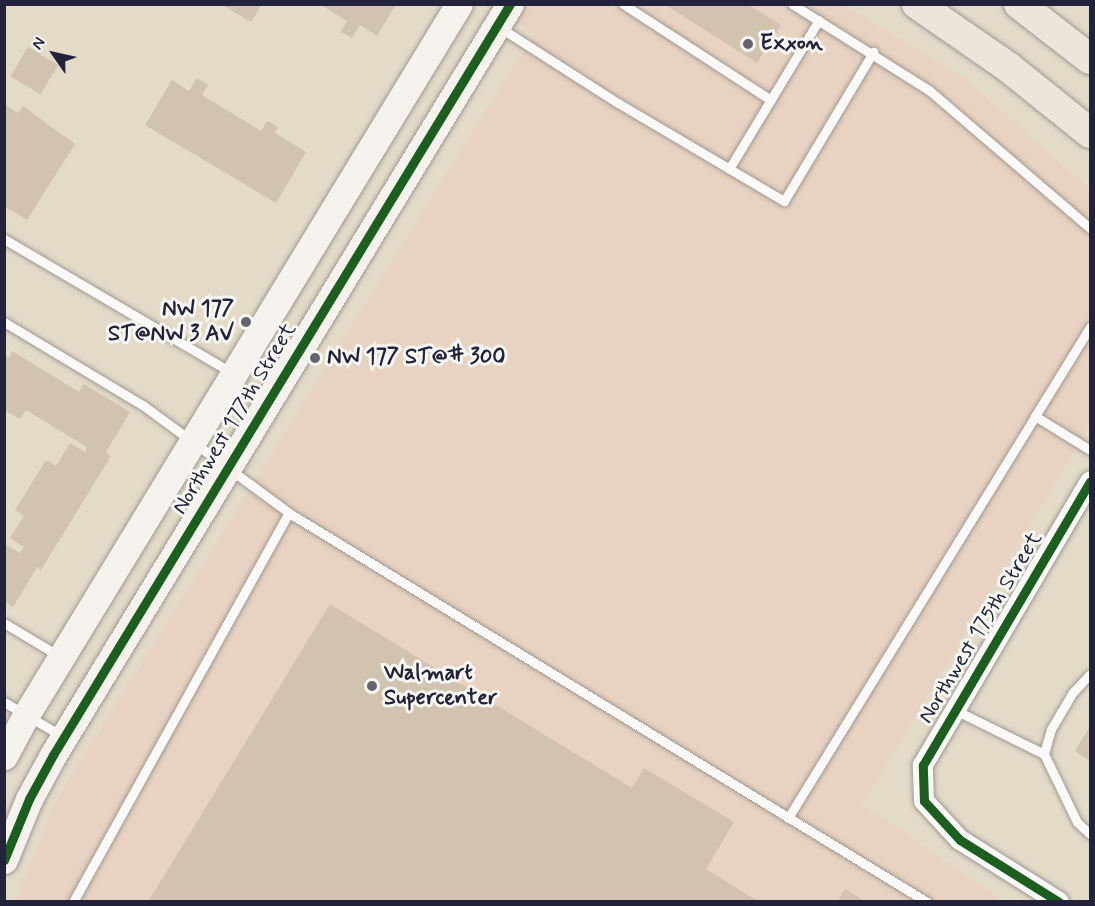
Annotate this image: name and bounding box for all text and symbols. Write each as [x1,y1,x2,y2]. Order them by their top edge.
north arrow [24,24,84,84]
place label: Exxon [760,31,823,57]
text: N [27,33,50,54]
marker: Exxon [741,37,755,51]
place label: NW 177 ST@NW 3 AV [108,296,234,348]
marker: NW 177 ST@NW 3 AV [239,315,253,329]
street label: Northwest 177th Street [167,318,303,520]
place label: NW 177 ST@# 300 [327,345,506,371]
marker: NW 177 ST@# 300 [308,351,322,365]
street label: Northwest 175th Street [913,527,1049,729]
place label: Walmart Supercenter [384,660,497,712]
marker: Walmart Supercenter [365,679,379,693]

